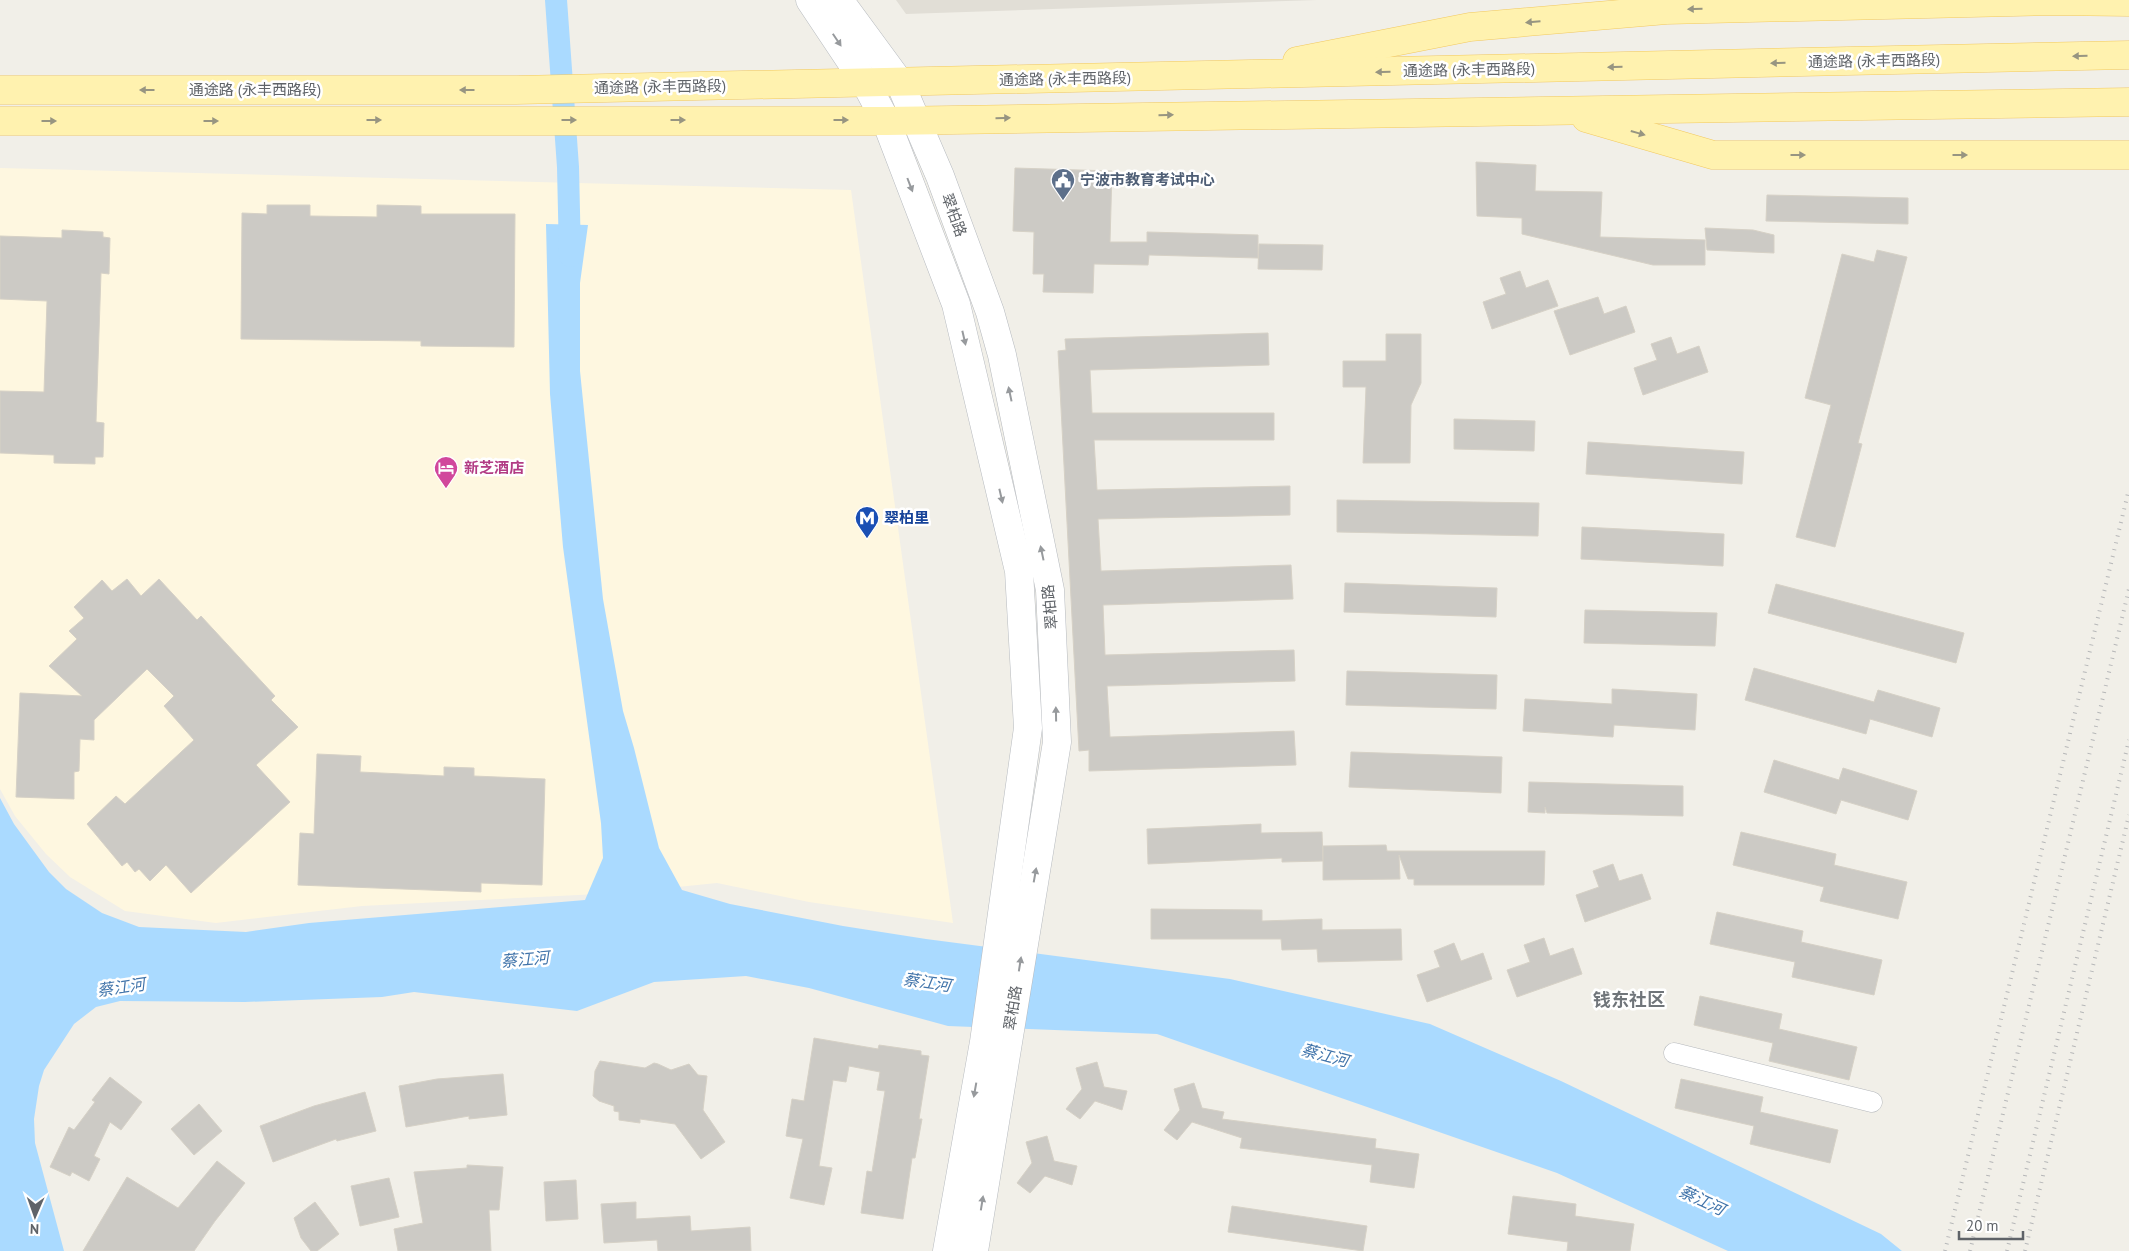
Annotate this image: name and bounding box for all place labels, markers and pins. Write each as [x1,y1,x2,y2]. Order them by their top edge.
public building icon: 宁波市教育考试中心 [1050,167,1076,201]
place label: 宁波市教育考试中心 [1080,170,1215,189]
hotel icon: 新芝酒店 [433,455,459,489]
place label: 新芝酒店 [464,458,524,477]
metro station icon: 翠柏里 [854,505,880,539]
place label: 翠柏里 [884,508,929,527]

